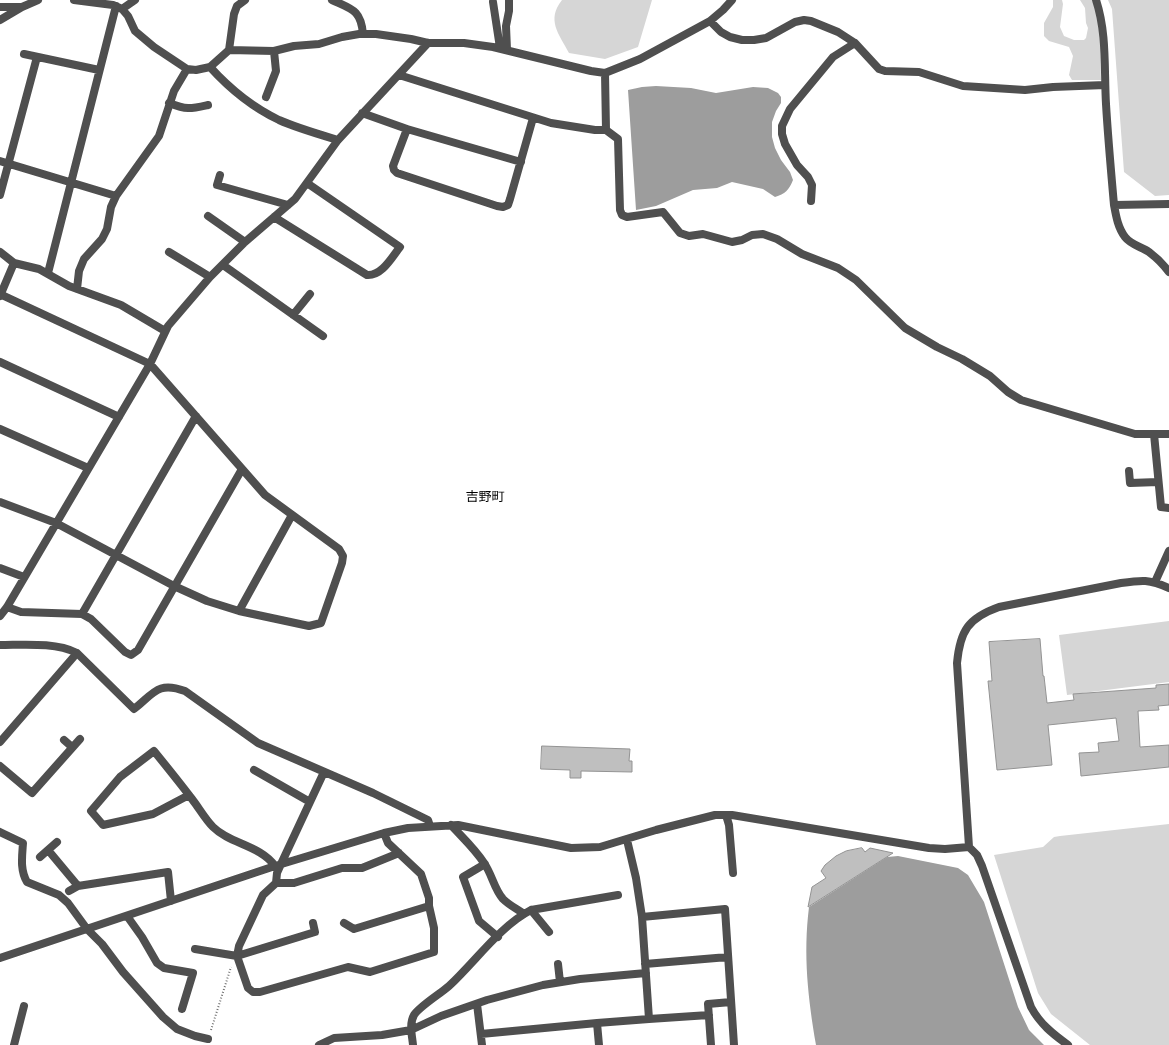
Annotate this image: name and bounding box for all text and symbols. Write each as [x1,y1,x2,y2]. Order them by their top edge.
district label: 吉野町 [466,489,504,505]

